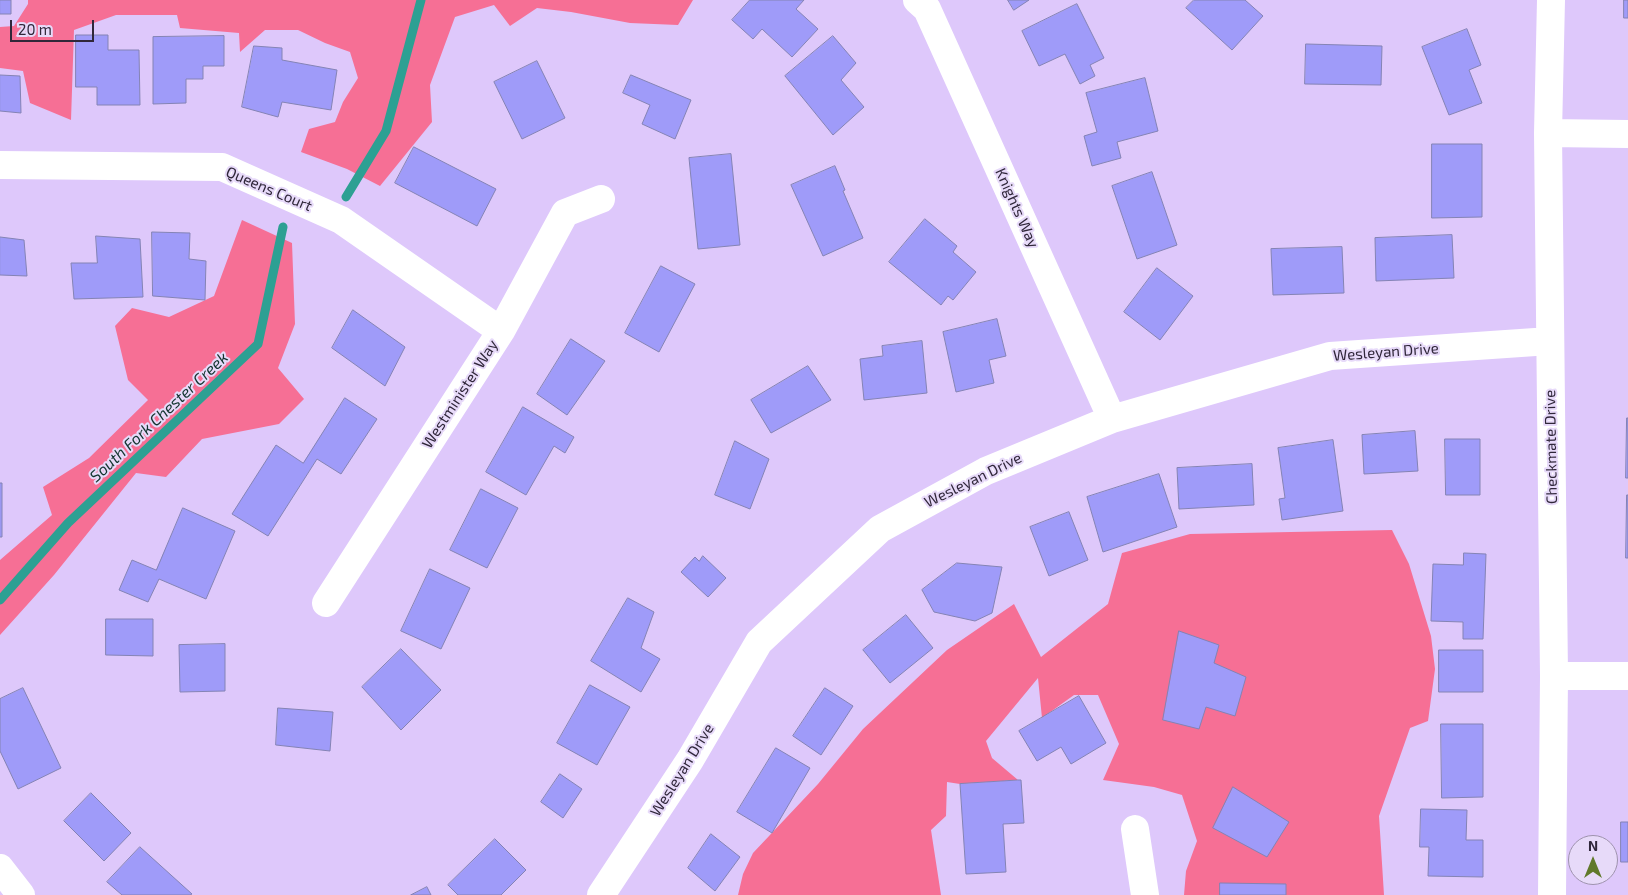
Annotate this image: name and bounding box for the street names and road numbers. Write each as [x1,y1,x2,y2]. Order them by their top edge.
street label: Queens Court [223,163,315,215]
street label: Knights Way [991,165,1043,251]
street label: Westminister Way [418,336,502,452]
street label: Wesleyan Drive [1333,339,1439,365]
street label: Checkmate Drive [1541,390,1561,504]
street label: Wesleyan Drive [921,449,1025,511]
street label: Wesleyan Drive [646,720,718,820]

